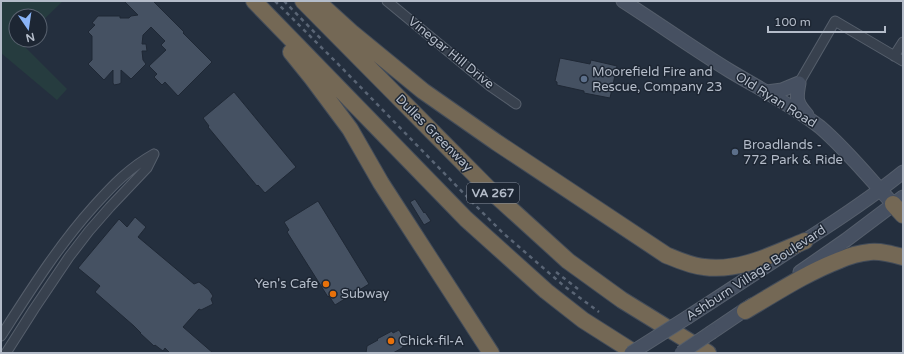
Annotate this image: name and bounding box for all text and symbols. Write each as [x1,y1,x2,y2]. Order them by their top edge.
north arrow [8,8,48,48]
scale bar [768,8,885,34]
street label: Vinegar Hill Drive [405,13,497,93]
text: 100 m [774,15,811,29]
text: N [24,30,36,45]
place label: Moorefield Fire and Rescue, Company 23 [592,64,722,95]
street label: Old Ryan Road [732,69,820,131]
marker: Moorefield Fire and Rescue, Company 23 [579,74,589,84]
street label: Dulles Greenway [392,91,476,175]
place label: Broadlands - 772 Park & Ride [743,137,843,168]
marker: Broadlands - 772 Park & Ride [730,147,740,157]
road number: VA 267 [467,183,519,203]
street label: Ashburn Village Boulevard [683,222,829,324]
place label: Yen's Cafe [255,276,318,292]
marker: Yen's Cafe [321,279,331,289]
place label: Subway [341,286,389,302]
marker: Subway [328,289,338,299]
place label: Chick-fil-A [399,333,464,349]
marker: Chick-fil-A [386,336,396,346]

